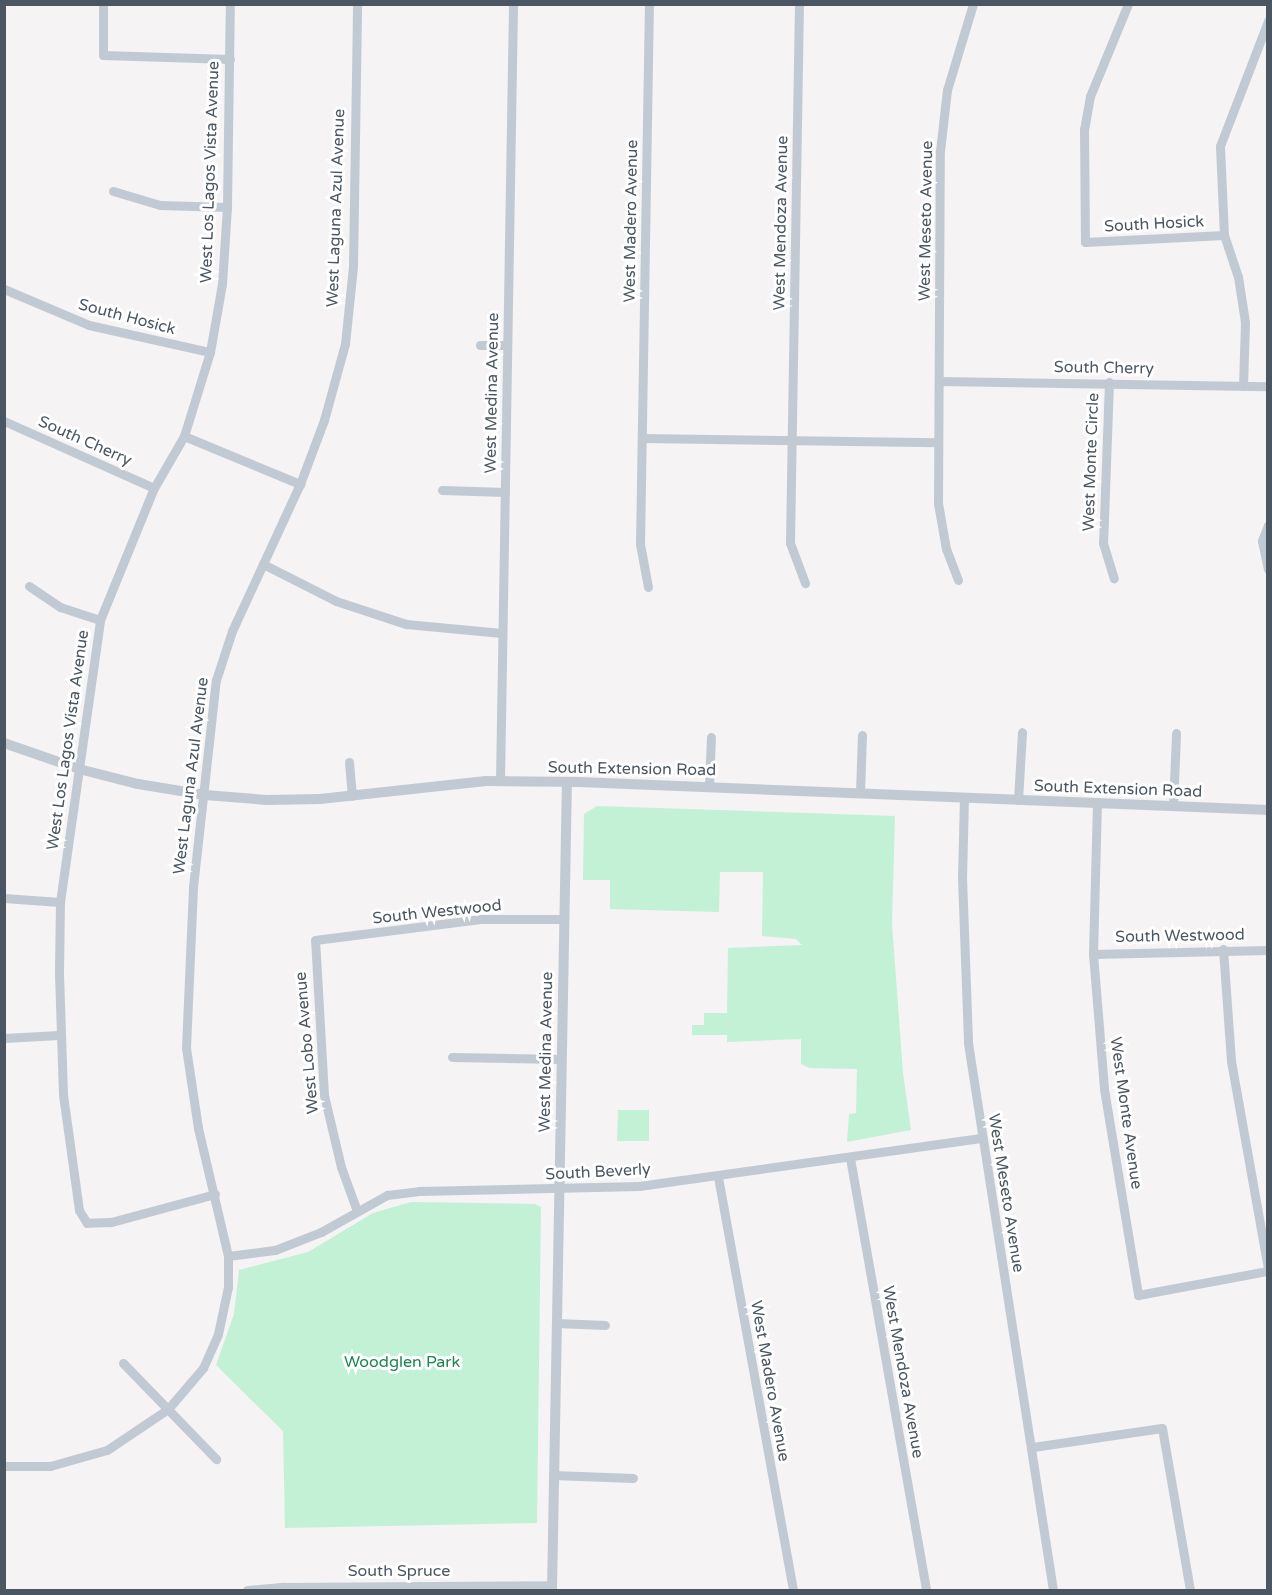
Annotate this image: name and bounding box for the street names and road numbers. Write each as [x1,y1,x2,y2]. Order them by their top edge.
street label: West Los Lagos Vista Avenue [197,61,223,283]
street label: West Laguna Azul Avenue [323,109,349,307]
street label: West Mendoza Avenue [770,136,792,310]
street label: West Madero Avenue [620,139,642,303]
street label: West Meseto Avenue [915,141,937,301]
street label: South Hosick [1104,212,1204,236]
street label: South Hosick [76,295,178,339]
street label: West Medina Avenue [481,312,503,474]
street label: South Cherry [1054,358,1154,378]
street label: West Monte Circle [1079,392,1103,532]
street label: South Cherry [35,412,135,470]
street label: West Los Lagos Vista Avenue [43,629,93,851]
street label: West Laguna Azul Avenue [169,676,213,876]
street label: South Extension Road [548,758,716,780]
street label: South Extension Road [1033,776,1203,802]
street label: South Westwood [372,896,502,928]
street label: South Westwood [1115,925,1245,947]
street label: West Lobo Avenue [291,971,323,1115]
street label: West Medina Avenue [535,971,557,1133]
street label: West Monte Avenue [1106,1036,1146,1190]
street label: West Meseto Avenue [984,1112,1028,1274]
street label: South Beverly [545,1160,651,1184]
street label: West Mendoza Avenue [878,1284,928,1460]
street label: West Madero Avenue [746,1299,794,1463]
street label: South Spruce [348,1561,450,1581]

